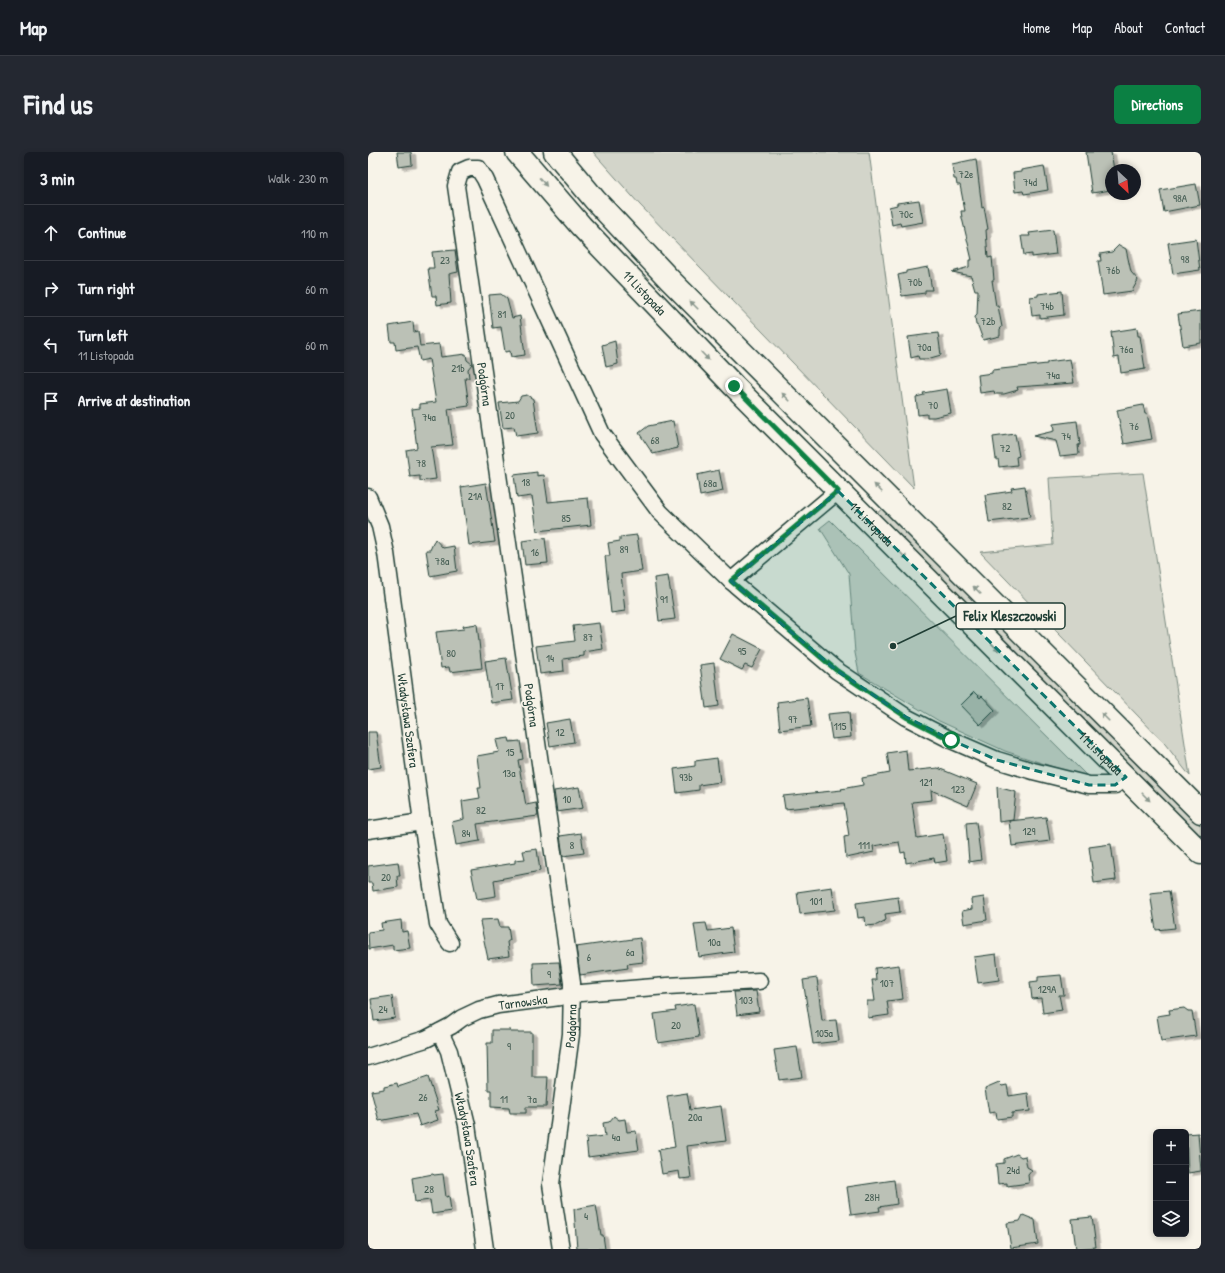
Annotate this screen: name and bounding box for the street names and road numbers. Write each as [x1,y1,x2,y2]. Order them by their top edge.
street label: 11 Listopada [619,266,671,319]
street label: Podgórna [473,361,497,407]
street label: 11 Listopada [846,498,898,550]
street label: Władysława Szafera [393,672,424,768]
street label: Podgórna [520,682,544,728]
street label: 11 Listopada [1075,727,1127,779]
street label: Tarnowska [497,990,548,1014]
street label: Podgórna [560,1004,581,1049]
street label: Władysława Szafera [450,1090,485,1187]

